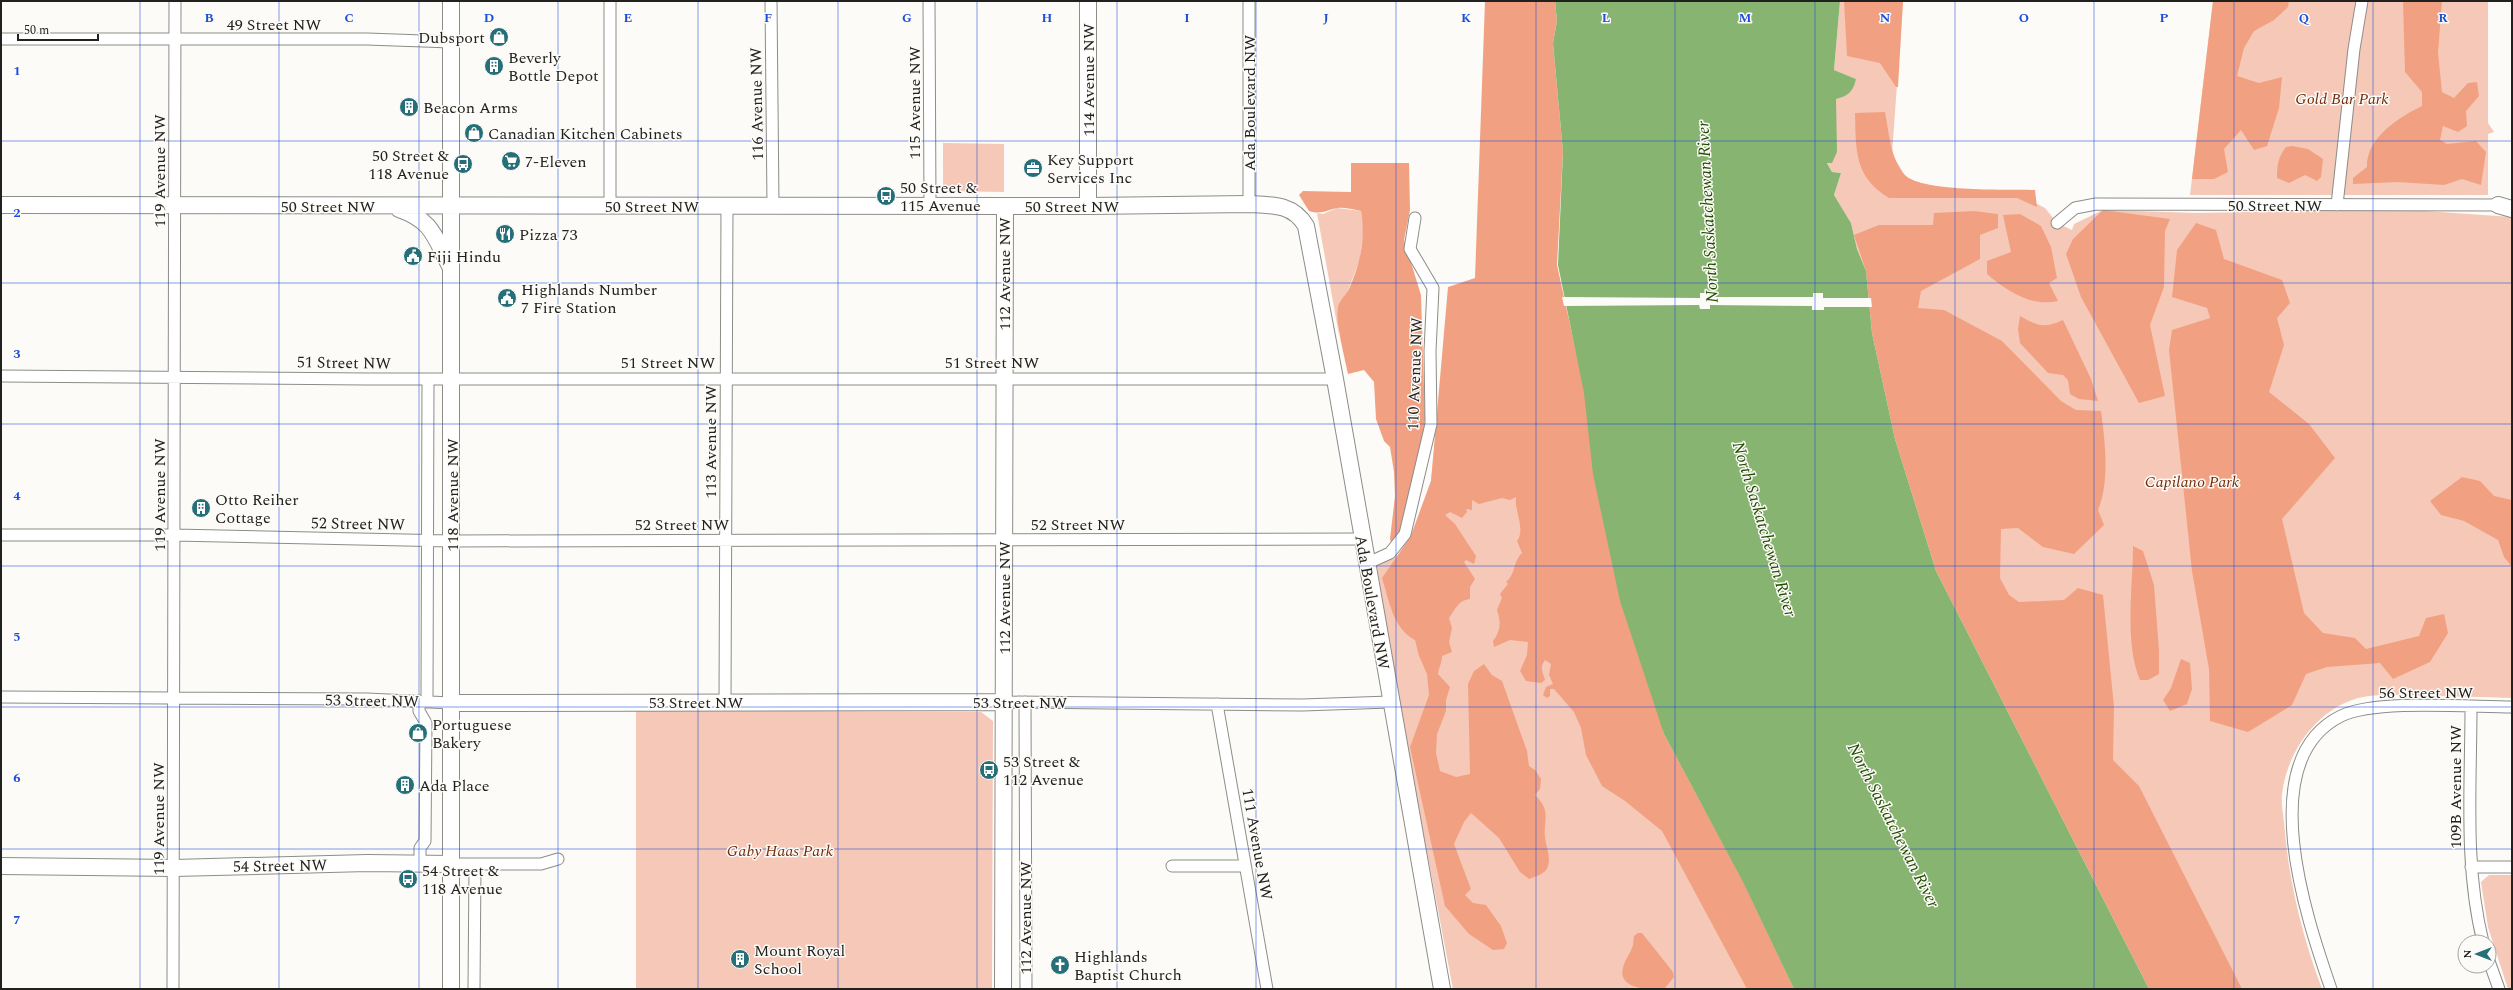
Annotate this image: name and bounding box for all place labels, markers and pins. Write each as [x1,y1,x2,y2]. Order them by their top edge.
place label: Dubsport [418,26,485,50]
shop icon: Dubsport [488,26,510,48]
place label: Beverly Bottle Depot [508,46,599,88]
building icon: Beverly Bottle Depot [483,55,505,77]
building icon: Beacon Arms [398,96,420,118]
place label: Beacon Arms [423,96,518,120]
shop icon: Canadian Kitchen Cabinets [463,122,485,144]
place label: Canadian Kitchen Cabinets [488,122,683,146]
place label: 50 Street & 118 Avenue [368,144,450,186]
place label: Key Support Services Inc [1047,148,1134,190]
supermarket icon: 7-Eleven [500,150,522,172]
place label: 7-Eleven [525,150,587,174]
bus stop icon: 50 Street & 118 Avenue [452,153,474,175]
office icon: Key Support Services Inc [1022,157,1044,179]
place label: 50 Street & 115 Avenue [900,176,981,218]
bus stop icon: 50 Street & 115 Avenue [875,185,897,207]
restaurant icon: Pizza 73 [494,223,516,245]
place label: Pizza 73 [519,223,577,247]
public building icon: Fiji Hindu [402,245,424,267]
place label: Fiji Hindu [427,245,501,269]
place label: Highlands Number 7 Fire Station [521,278,657,320]
public building icon: Highlands Number 7 Fire Station [496,287,518,309]
place label: Otto Reiher Cottage [215,488,299,530]
building icon: Otto Reiher Cottage [190,497,212,519]
place label: Portuguese Bakery [432,713,512,755]
shop icon: Portuguese Bakery [407,722,429,744]
place label: 53 Street & 112 Avenue [1003,750,1084,792]
bus stop icon: 53 Street & 112 Avenue [978,759,1000,781]
building icon: Ada Place [394,774,416,796]
place label: Ada Place [419,774,490,798]
place label: 54 Street & 118 Avenue [422,859,503,901]
bus stop icon: 54 Street & 118 Avenue [397,868,419,890]
place label: Mount Royal School [754,939,845,981]
place label: Highlands Baptist Church [1074,945,1182,987]
building icon: Mount Royal School [729,948,751,970]
church icon: Highlands Baptist Church [1049,954,1071,976]

